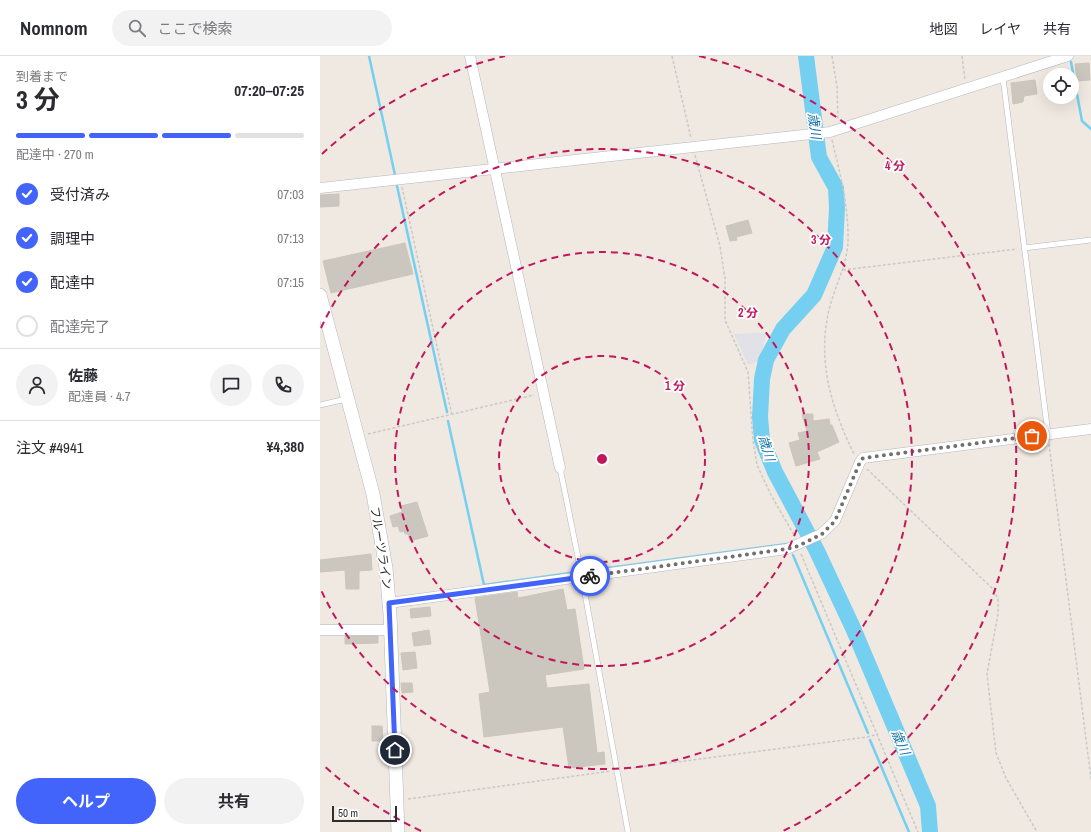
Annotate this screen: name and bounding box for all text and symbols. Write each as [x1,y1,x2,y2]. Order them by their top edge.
search box [112,10,392,46]
text: Nomnom [20,15,88,41]
icon: search [126,17,148,39]
text: ここで検索 [158,18,233,39]
text: 地図 [929,20,957,38]
text: レイヤ [979,20,1021,38]
text: 共有 [1043,20,1071,38]
text: 到着まで [16,68,68,85]
map controls [1043,68,1079,104]
button: locate [1043,68,1079,104]
text: 07:20–07:25 [234,80,304,101]
text: 3 分 [16,82,60,117]
water label: 歳川 [804,112,825,142]
text: 配達中 · 270 m [16,146,94,163]
text: 4 分 [885,158,905,174]
icon: check [16,183,38,205]
text: 受付済み [50,184,110,205]
text: 07:03 [277,186,304,203]
icon: check [16,227,38,249]
text: 調理中 [50,228,95,249]
text: 07:13 [277,230,304,247]
text: 3 分 [811,232,831,248]
icon: check [16,271,38,293]
text: 配達中 [50,272,95,293]
text: 07:15 [277,274,304,291]
text: 2 分 [738,305,758,321]
text: 配達完了 [50,316,110,337]
button: person [16,364,58,406]
button: chat [210,364,252,406]
button: phone [262,364,304,406]
text: 佐藤 [68,365,98,386]
text: 1 分 [665,378,685,394]
text: 配達員 · 4.7 [68,388,131,405]
pin [1015,419,1049,453]
icon: bag [1021,425,1043,447]
water label: 歳川 [755,433,779,465]
text: ¥4,380 [266,436,304,457]
text: 注文 #4941 [16,437,84,458]
centre of rings [595,452,609,466]
street label: フルーツライン [367,505,395,591]
courier [570,556,610,596]
icon: bike [579,565,601,587]
water label: 歳川 [888,727,914,759]
pin [378,733,412,767]
icon: home [384,739,406,761]
button: ヘルプ [16,778,156,824]
button: 共有 [164,778,304,824]
scale bar [332,804,397,823]
text: 50 m [338,806,358,820]

